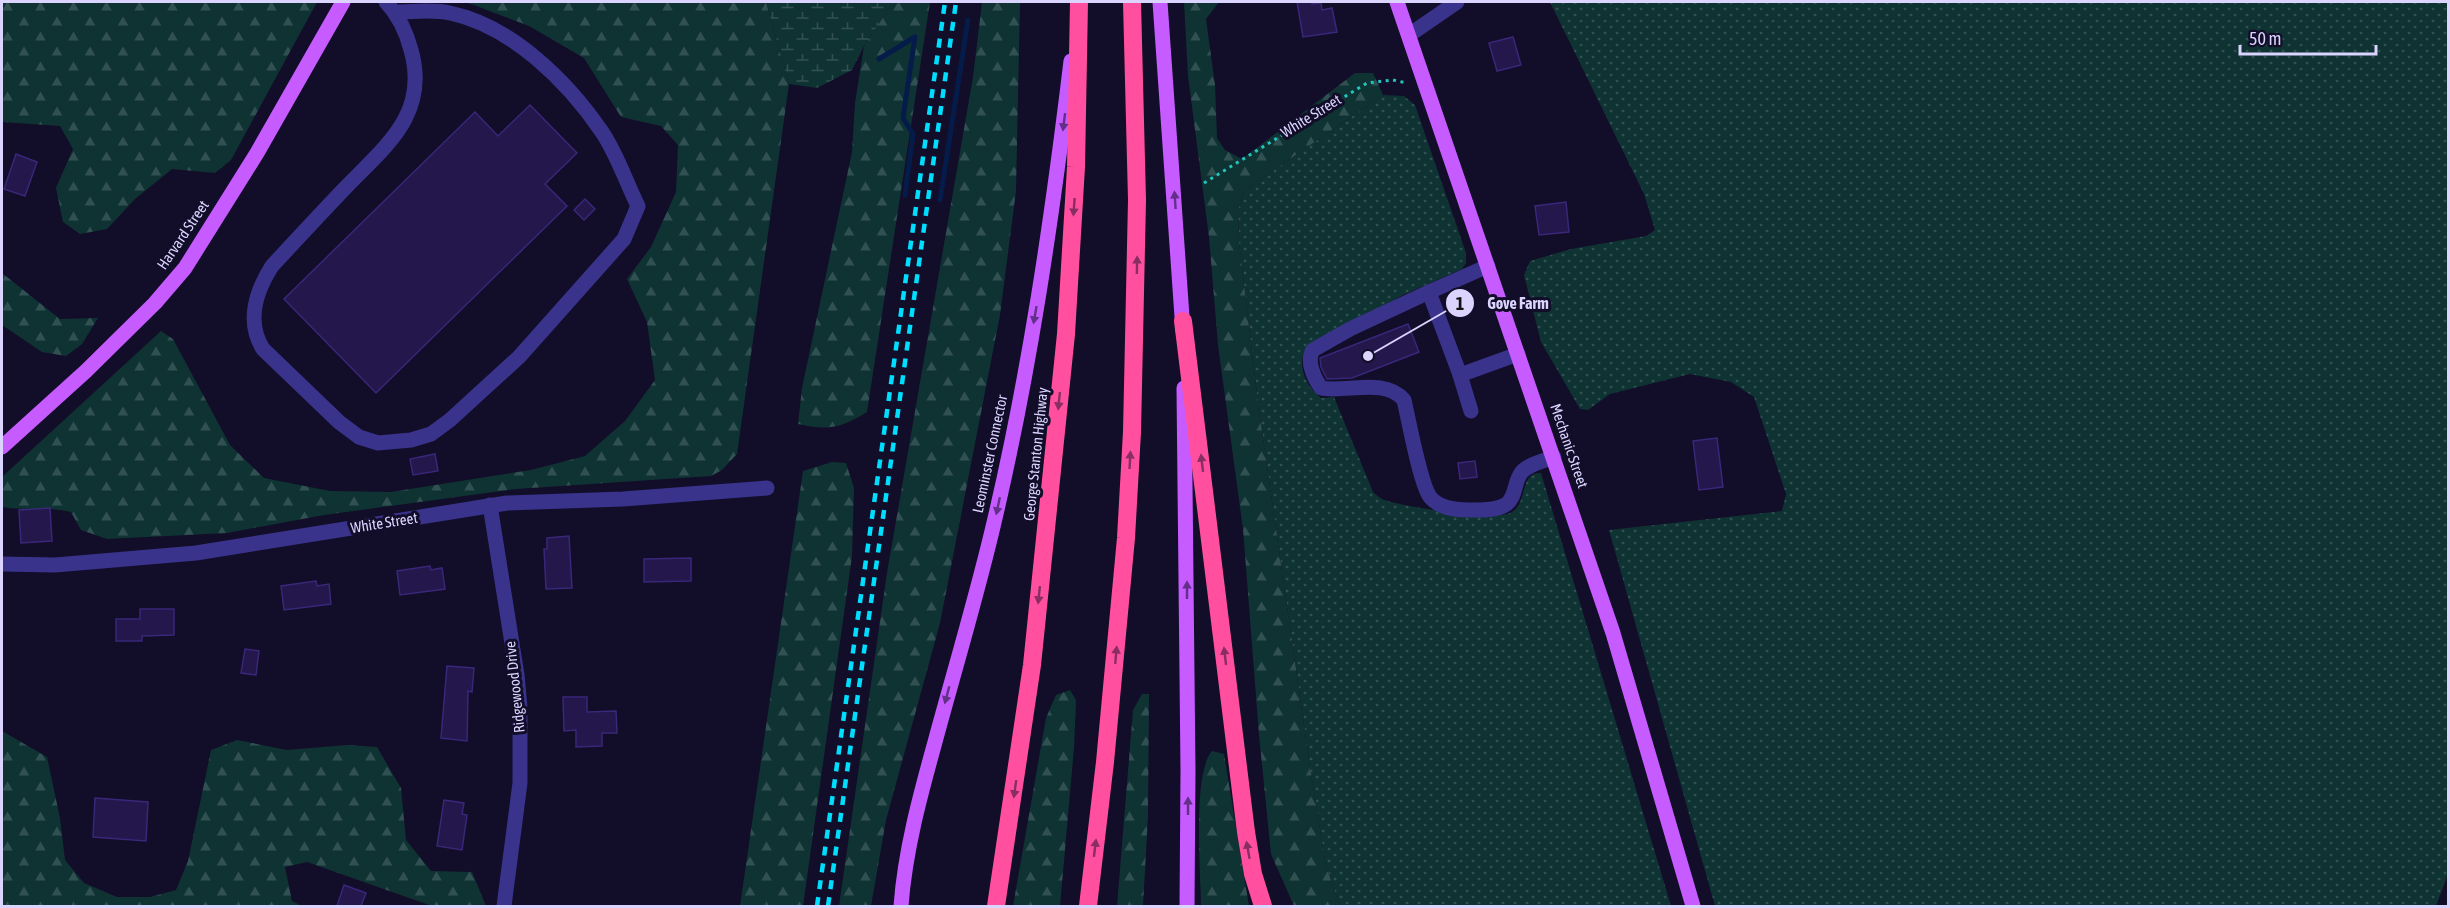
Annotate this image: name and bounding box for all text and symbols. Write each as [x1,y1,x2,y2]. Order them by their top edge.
scale bar [2240,18,2376,56]
text: 50 m [2249,28,2281,49]
street label: White Street [1278,90,1344,141]
one-way arrow [1059,113,1068,132]
one-way arrow [1170,190,1180,209]
street label: Harvard Street [153,197,212,272]
one-way arrow [1069,197,1078,216]
one-way arrow [1132,256,1142,275]
callout: Gove Farm [1445,286,1560,320]
text: 1 [1456,293,1464,314]
text: Gove Farm [1487,294,1549,312]
one-way arrow [1030,306,1039,325]
street label: George Stanton Highway [1020,386,1051,521]
one-way arrow [1054,392,1064,411]
street label: Leominster Connector [969,393,1010,514]
street label: Mechanic Street [1547,402,1592,490]
one-way arrow [1126,451,1135,470]
one-way arrow [1197,453,1206,472]
one-way arrow [992,497,1002,516]
street label: White Street [349,509,419,536]
one-way arrow [1182,581,1192,600]
one-way arrow [1035,586,1044,605]
street label: Ridgewood Drive [501,640,528,734]
one-way arrow [1111,645,1121,664]
one-way arrow [1220,647,1230,666]
one-way arrow [942,686,952,704]
one-way arrow [1010,779,1019,798]
one-way arrow [1183,797,1193,816]
one-way arrow [1090,839,1099,858]
one-way arrow [1244,840,1253,859]

